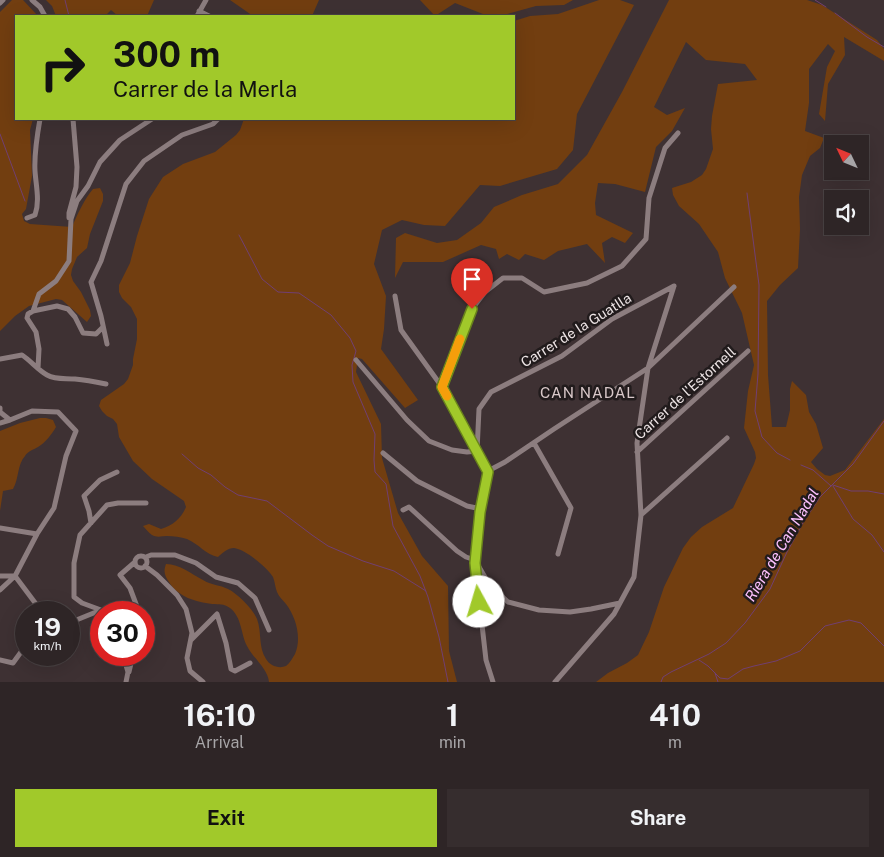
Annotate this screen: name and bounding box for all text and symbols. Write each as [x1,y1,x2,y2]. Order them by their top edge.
text: 300 m [113,34,220,75]
icon: right [30,35,95,100]
text: Carrer de la Merla [113,76,297,102]
north arrow [824,135,869,180]
map controls [824,135,869,235]
button: sound [824,190,869,235]
pin [451,258,493,309]
icon: arrive [458,265,486,293]
street label: Carrer de la Guatlla [518,290,634,370]
street label: Carrer de l'Estornell [631,344,739,442]
district label: CAN NADAL [540,384,636,401]
water label: Riera de Can Nadal [741,485,822,604]
position arrow [452,575,504,627]
speed limit sign: 30 [90,601,155,666]
text: 19 [34,612,61,642]
text: km/h [33,639,62,653]
text: 16:10 [183,697,256,733]
text: 1 [446,697,459,733]
text: 410 [649,697,701,733]
text: Arrival [195,733,244,752]
text: min [439,733,466,752]
text: m [668,733,682,752]
button: Exit [15,789,437,847]
button: Share [447,789,869,847]

